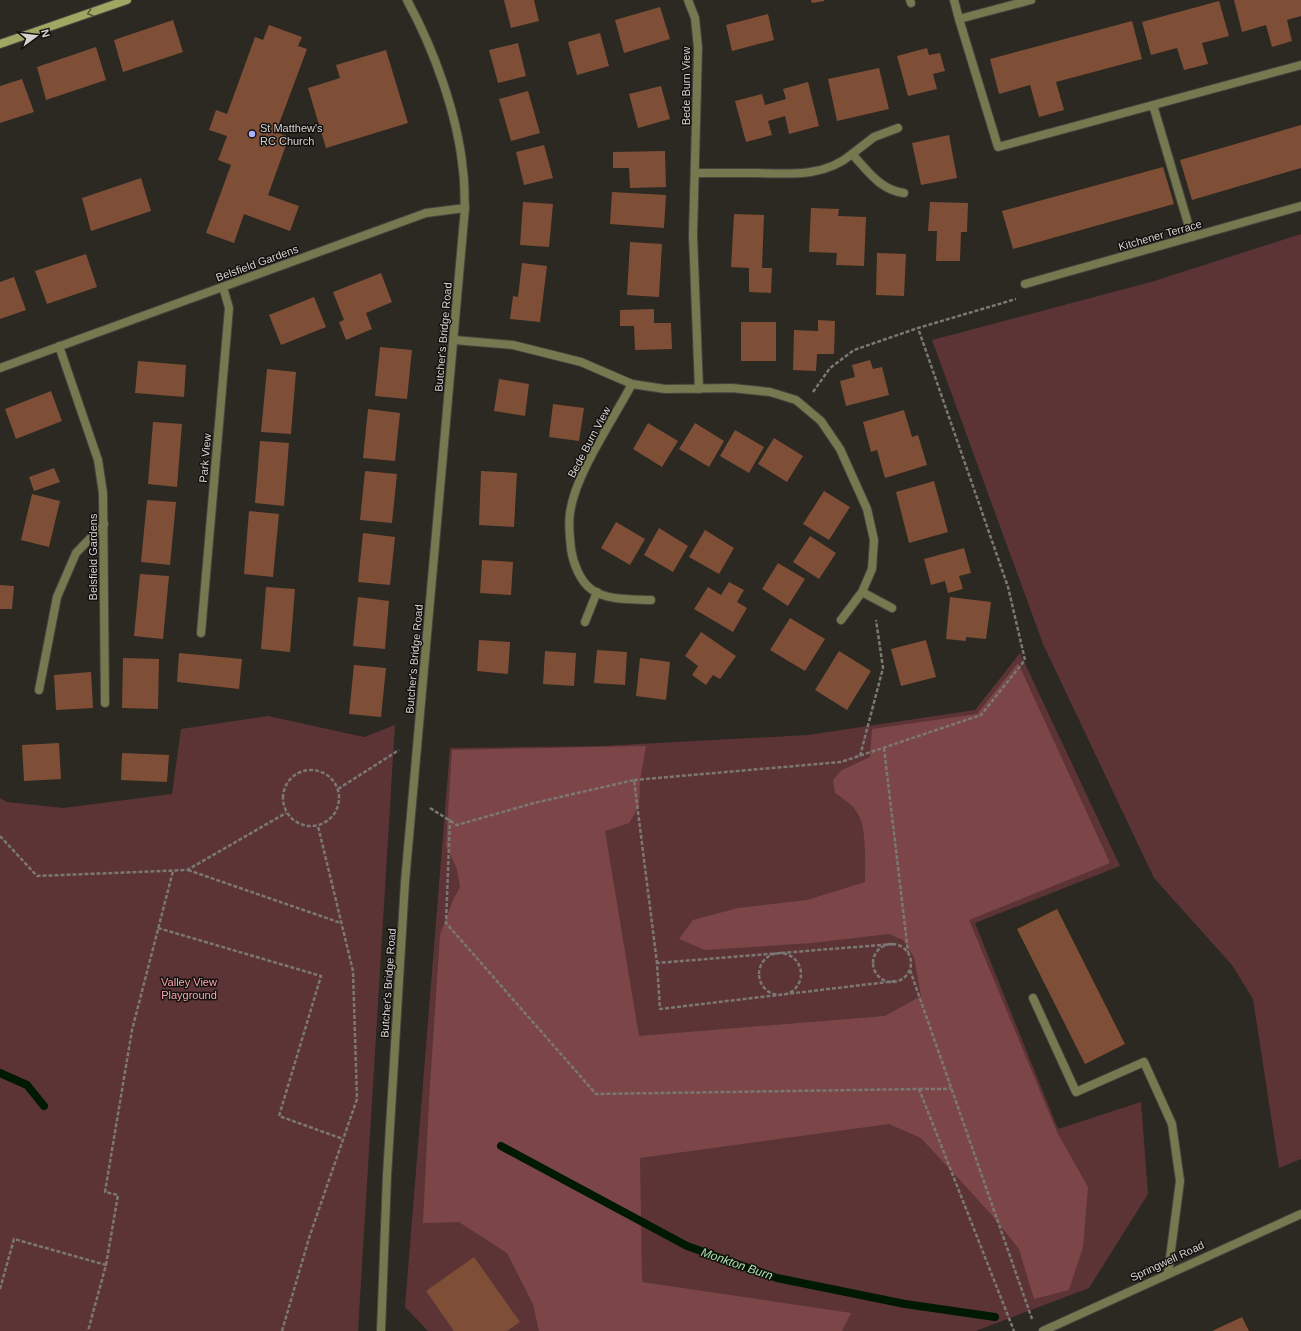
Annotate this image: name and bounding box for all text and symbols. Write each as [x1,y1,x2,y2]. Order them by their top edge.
one-way arrow [87,8,94,16]
north arrow [16,16,56,56]
text: N [39,28,52,39]
street label: Bede Burn View [680,47,692,125]
place label: St Matthew's RC Church [260,122,323,147]
marker: St Matthew's RC Church [247,129,257,139]
street label: Kitchener Terrace [1117,217,1203,253]
street label: Belsfield Gardens [214,242,300,283]
street label: Butcher's Bridge Road [432,282,454,392]
street label: Bede Burn View [565,404,613,480]
street label: Park View [197,433,213,483]
street label: Belsfield Gardens [87,513,99,600]
street label: Butcher's Bridge Road [403,604,425,714]
street label: Butcher's Bridge Road [378,928,398,1038]
park label: Valley View Playground [161,976,217,1001]
street label: Springwell Road [1128,1239,1206,1283]
water label: Monkton Burn [699,1245,775,1283]

